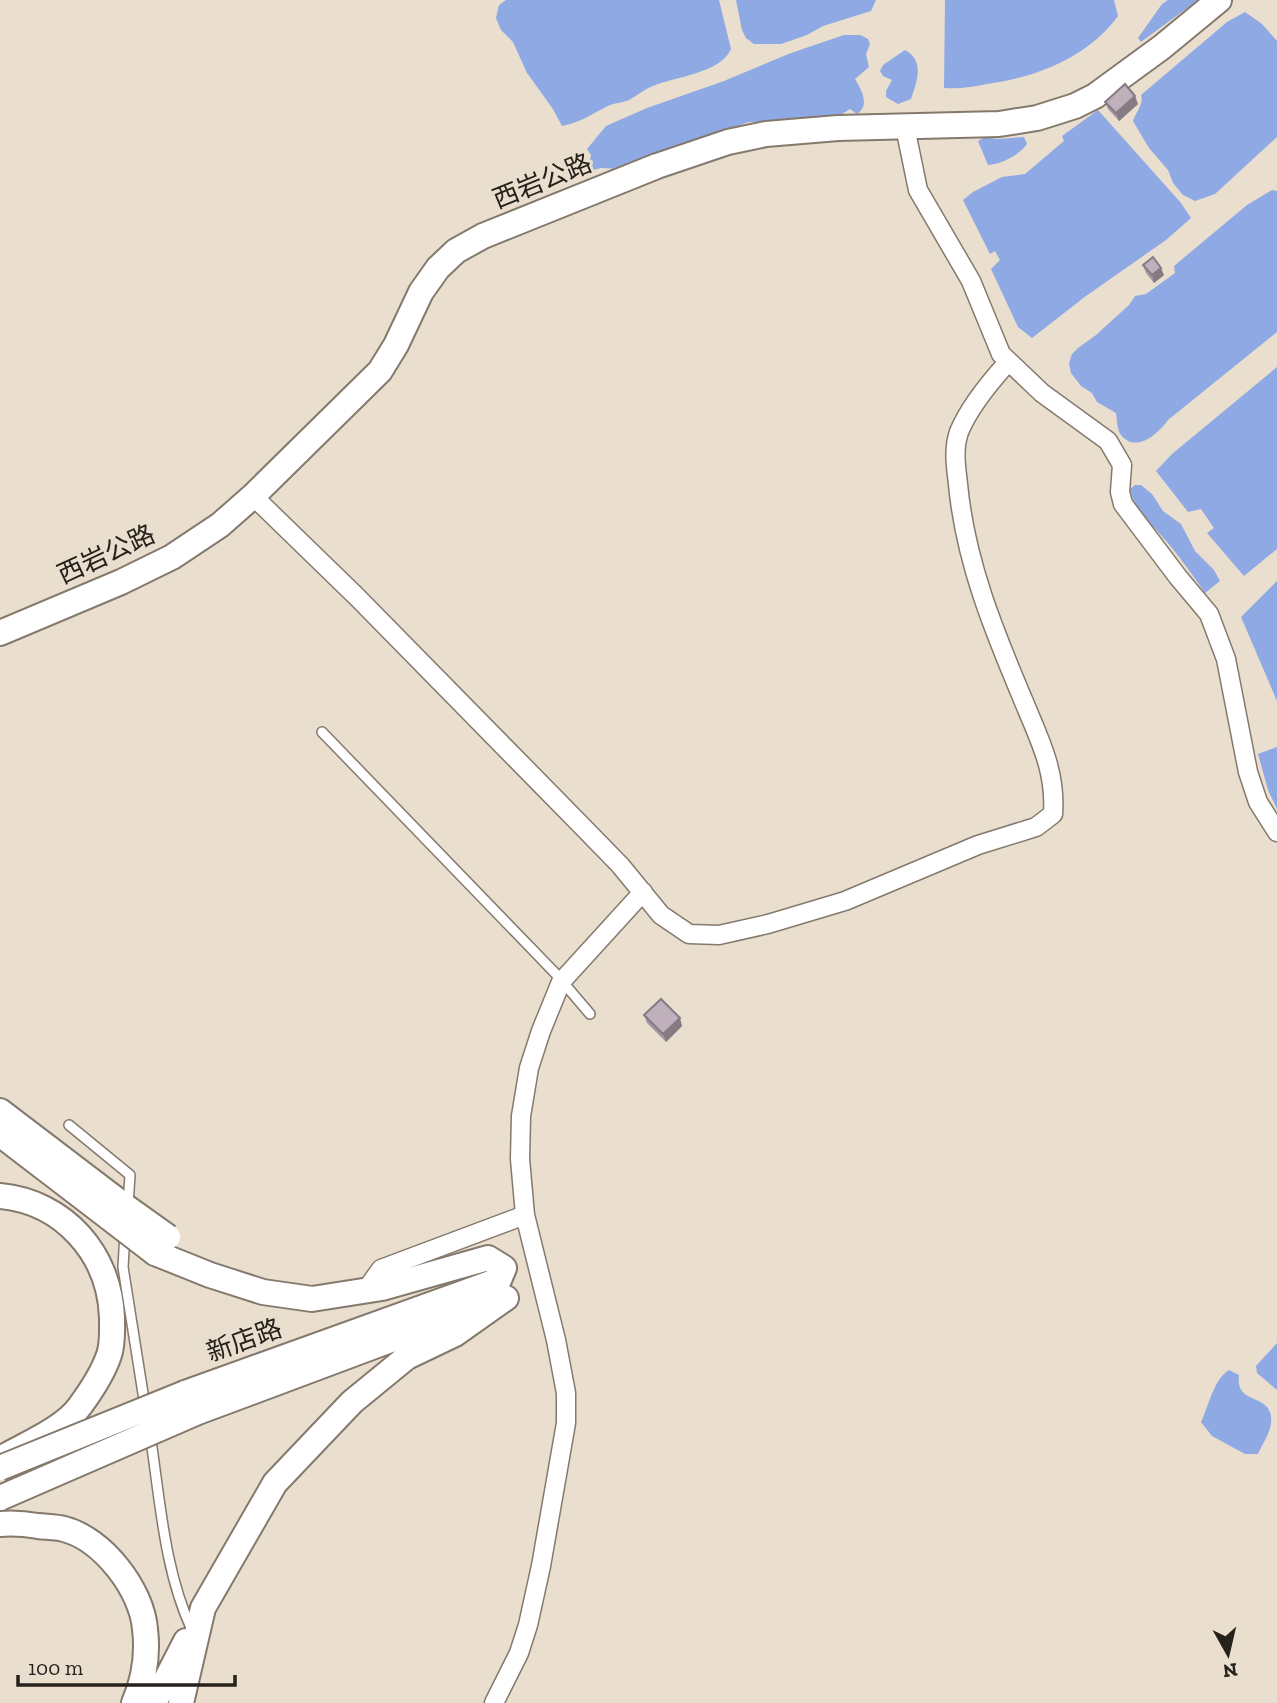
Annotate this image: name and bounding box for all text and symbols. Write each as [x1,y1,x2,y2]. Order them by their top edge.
street label: 西岩公路 [488,147,596,215]
street label: 西岩公路 [52,518,160,590]
street label: 新店路 [202,1312,286,1368]
north arrow [1193,1619,1263,1689]
scale bar [18,1644,234,1688]
text: 100 m [28,1655,83,1680]
text: N [1222,1658,1239,1683]

